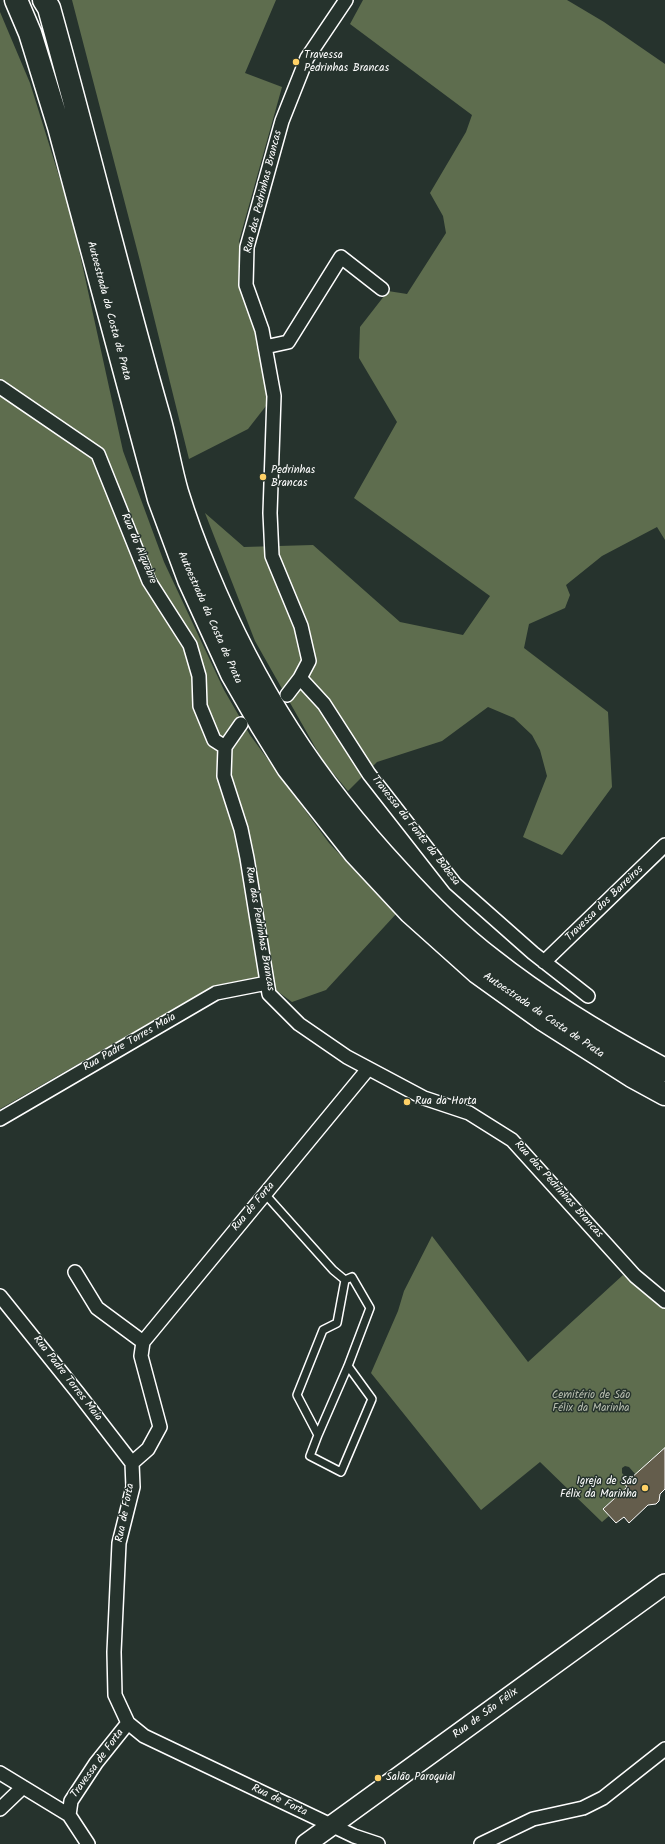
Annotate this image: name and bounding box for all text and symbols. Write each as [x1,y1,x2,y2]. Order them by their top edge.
place label: Travessa Pedrinhas Brancas [304,49,389,75]
marker: Travessa Pedrinhas Brancas [291,57,301,67]
street label: Rua das Pedrinhas Brancas [242,129,286,255]
street label: Autoestrada da Costa de Prata [83,240,133,382]
place label: Pedrinhas Brancas [271,464,315,490]
marker: Pedrinhas Brancas [258,472,268,482]
street label: Rua do Alquebre [117,512,159,586]
street label: Autoestrada da Costa de Prata [174,550,244,686]
street label: Travessa da Fonte da Bobesa [368,773,462,889]
street label: Travessa dos Barreiros [563,863,647,945]
street label: Rua das Pedrinhas Brancas [242,866,276,992]
street label: Autoestrada da Costa de Prata [480,971,606,1061]
street label: Rua Padre Torres Maia [81,1011,179,1075]
place label: Rua da Horta [415,1095,477,1109]
marker: Rua da Horta [402,1097,412,1107]
street label: Rua das Pedrinhas Brancas [511,1139,605,1241]
street label: Rua de Forta [230,1180,278,1234]
street label: Rua Padre Torres Maia [30,1334,104,1424]
park label: Cemitério de São Félix da Marinha [552,1389,630,1415]
place label: Igreja de São Félix da Marinha [560,1475,637,1501]
street label: Rua de Forta [114,1482,138,1544]
marker: Igreja de São Félix da Marinha [640,1483,650,1493]
street label: Rua de São Félix [451,1686,521,1742]
street label: Travessa de Forta [69,1727,127,1801]
place label: Salão Paroquial [386,1771,455,1785]
marker: Salão Paroquial [373,1773,383,1783]
street label: Rua de Forta [249,1782,309,1820]

